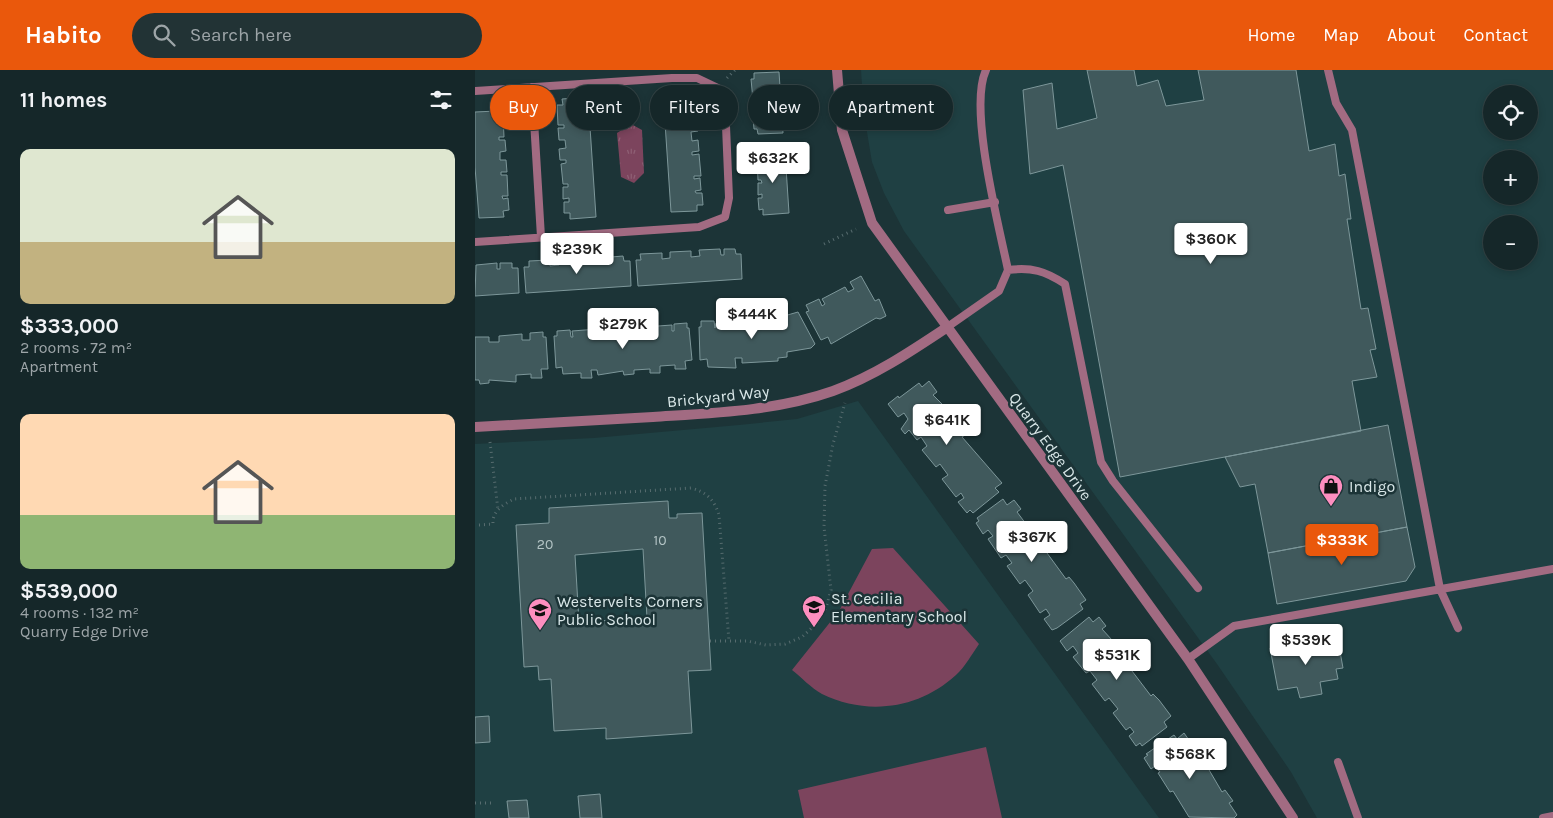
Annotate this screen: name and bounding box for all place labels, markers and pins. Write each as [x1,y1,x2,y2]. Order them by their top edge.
pin: $632K [738,142,808,184]
pin: $360K [1176,222,1246,265]
pin: $239K [542,232,612,275]
pin: $444K [717,298,787,340]
pin: $279K [588,308,658,350]
pin: $641K [912,404,982,446]
shop icon: Indigo [1318,473,1344,507]
place label: Indigo [1349,477,1395,496]
pin: $367K [997,520,1067,563]
pin: $333K [1307,524,1377,566]
place label: St. Cecilia Elementary School [831,589,967,626]
place label: Westervelts Corners Public School [557,592,703,629]
school or university icon: St. Cecilia Elementary School [801,594,827,628]
school or university icon: Westervelts Corners Public School [527,597,553,631]
pin: $539K [1271,624,1341,666]
pin: $531K [1082,638,1152,681]
pin: $568K [1155,738,1225,780]

